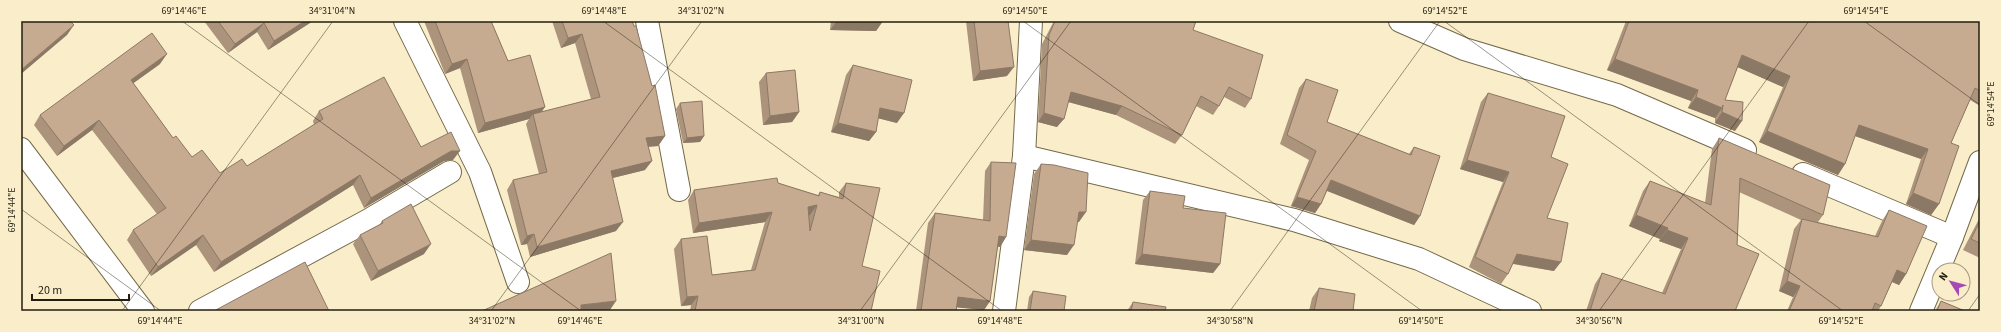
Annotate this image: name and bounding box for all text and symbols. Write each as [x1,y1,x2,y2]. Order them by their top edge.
text: 69°14'46"E [161,4,207,18]
text: 34°31'04"N [309,4,355,18]
text: 69°14'48"E [581,4,627,18]
text: 34°31'02"N [678,4,724,18]
text: 69°14'50"E [1002,4,1048,18]
text: 69°14'52"E [1422,4,1468,18]
text: 69°14'54"E [1843,4,1889,18]
text: 69°14'54"E [1984,81,1998,127]
text: 69°14'44"E [5,187,19,233]
north arrow [1931,262,1971,302]
text: N [1935,269,1952,284]
scale bar [32,276,129,302]
text: 20 m [38,282,62,299]
text: 69°14'44"E [137,314,183,328]
text: 34°31'02"N [469,314,515,328]
text: 69°14'46"E [557,314,603,328]
text: 34°31'00"N [838,314,884,328]
text: 69°14'48"E [977,314,1023,328]
text: 34°30'58"N [1207,314,1253,328]
text: 69°14'50"E [1398,314,1444,328]
text: 34°30'56"N [1576,314,1622,328]
text: 69°14'52"E [1818,314,1864,328]

